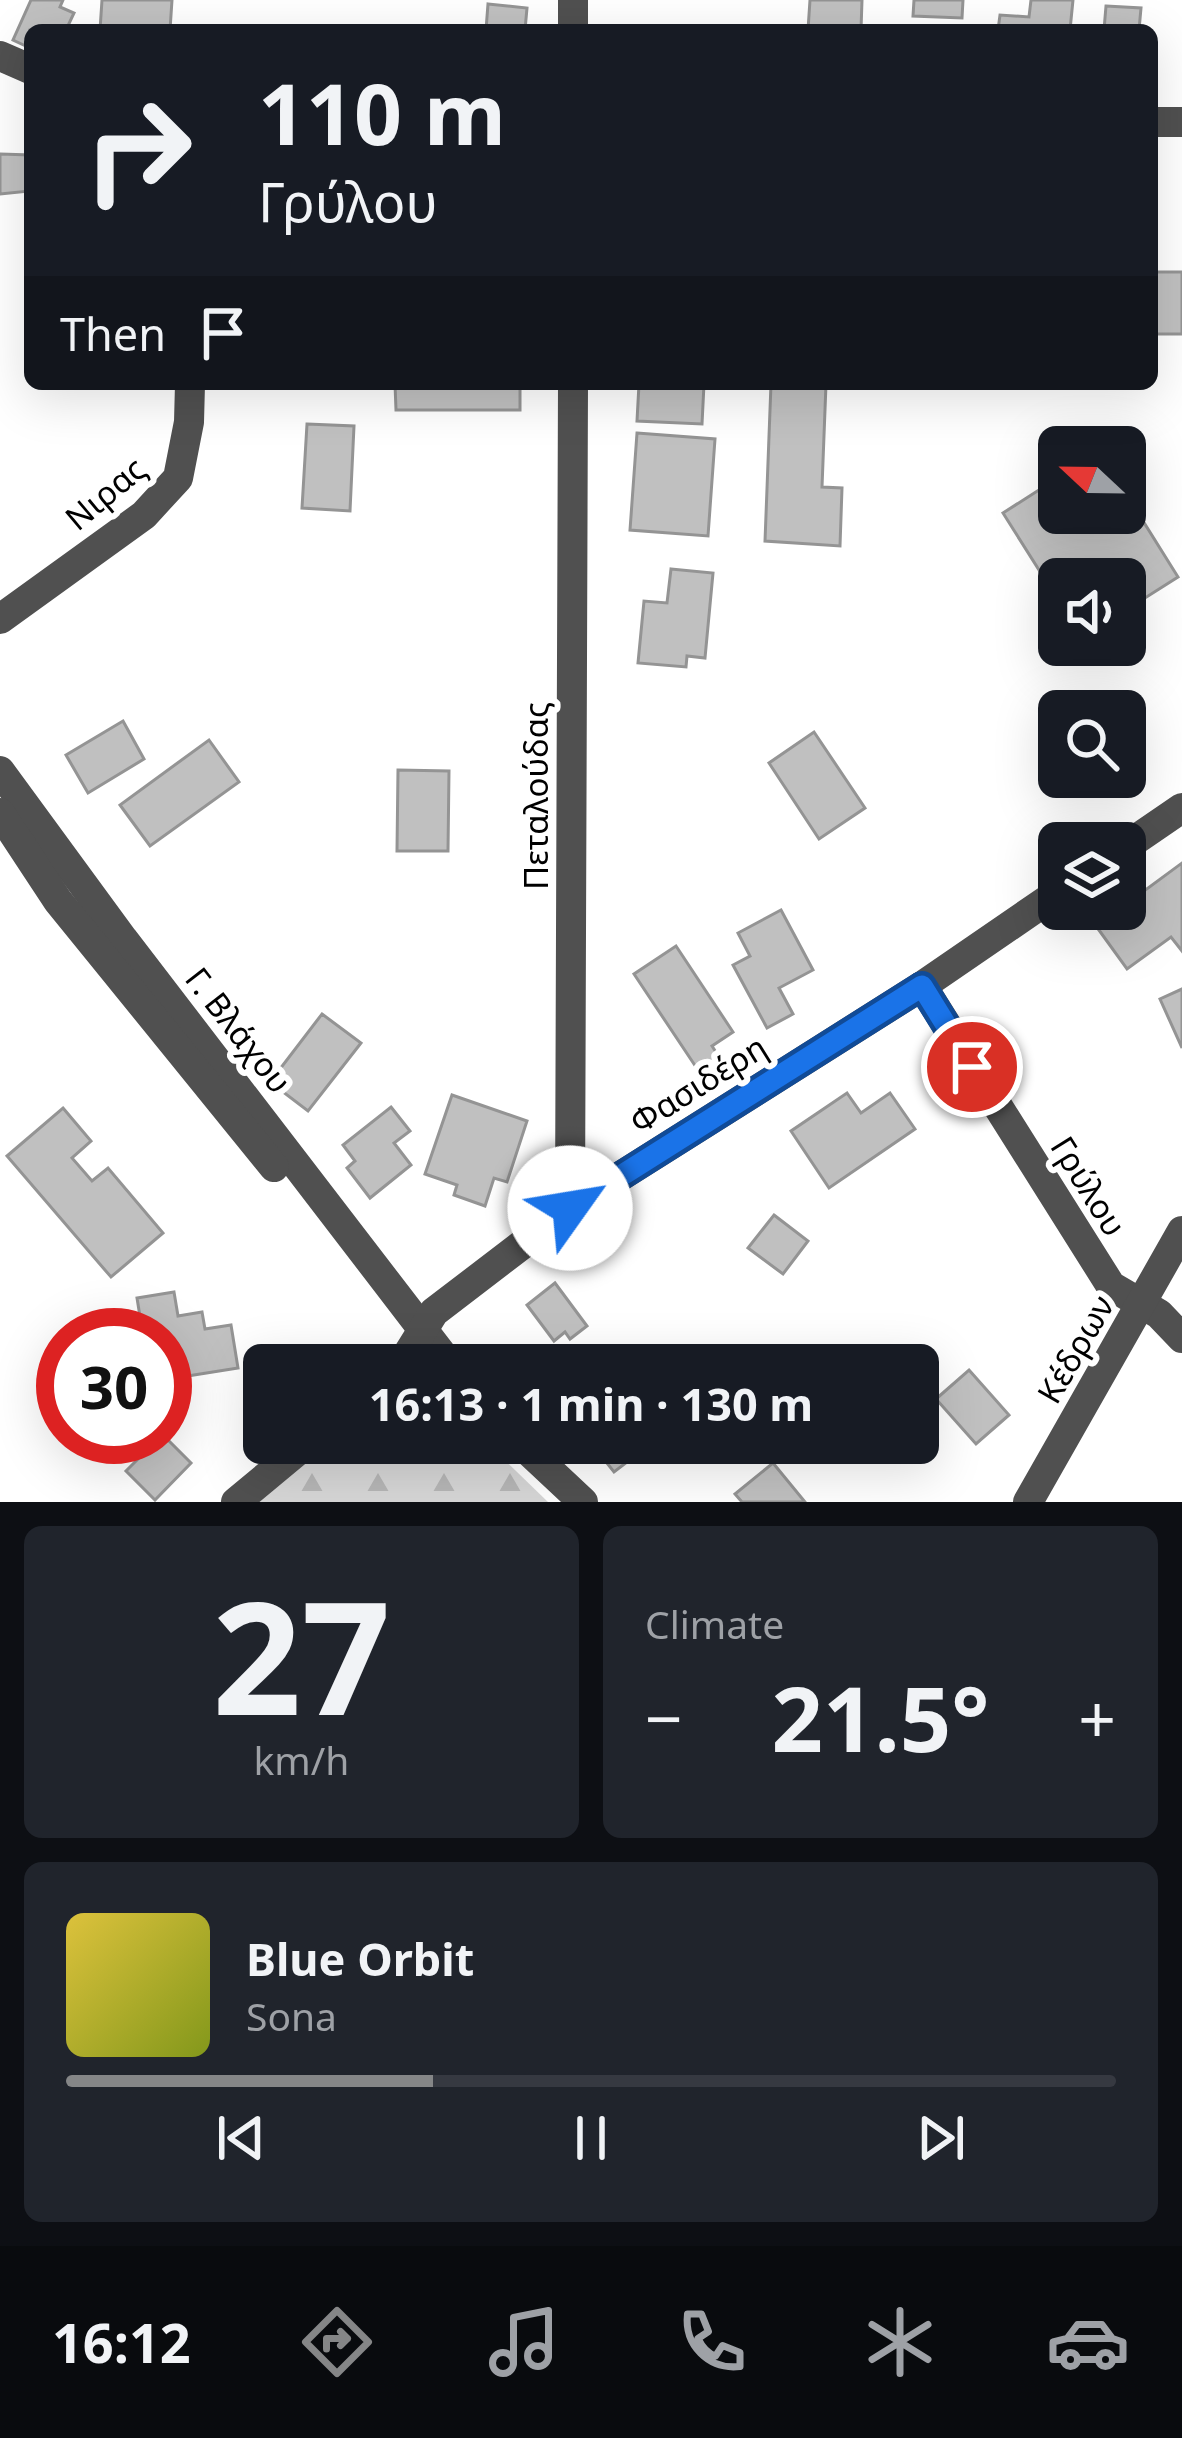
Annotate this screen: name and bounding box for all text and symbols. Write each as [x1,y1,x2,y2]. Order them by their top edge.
text: 110 m [258,55,506,170]
icon: right [60,72,216,228]
text: Γρύλου [258,164,438,238]
icon: arrive [190,300,256,366]
text: Then [60,303,166,364]
north arrow [1038,426,1146,534]
map controls [1038,426,1146,930]
street label: Νιρας [55,446,155,540]
button: sound [1038,558,1146,666]
button: search [1038,690,1146,798]
street label: Πεταλούδας [513,702,558,890]
button: layers [1038,822,1146,930]
street label: Γ. Βλάχου [176,958,302,1102]
pin [921,1016,1023,1118]
street label: Φασιδέρη [621,1024,775,1144]
icon: arrive [939,1034,1005,1100]
street label: Γρύλου [1041,1127,1137,1245]
position arrow [507,1145,633,1271]
street label: Κέδρων [1026,1287,1124,1411]
speed limit sign: 30 [36,1308,192,1464]
text: 16:13 · 1 min · 130 m [369,1373,813,1434]
text: 27 [212,1548,391,1761]
text: Climate [645,1597,784,1650]
text: 21.5° [772,1656,989,1778]
text: − [645,1672,683,1762]
text: + [1078,1672,1116,1762]
text: km/h [254,1733,349,1786]
text: Blue Orbit [246,1928,474,1989]
text: Sona [246,1989,337,2042]
icon: previous [208,2105,274,2171]
icon: pause [558,2105,624,2171]
icon: next [908,2105,974,2171]
icon: directions [295,2300,379,2384]
icon: music [482,2300,566,2384]
icon: phone [670,2300,754,2384]
icon: climate [858,2300,942,2384]
icon: car [1046,2300,1130,2384]
text: 16:12 [52,2305,191,2379]

